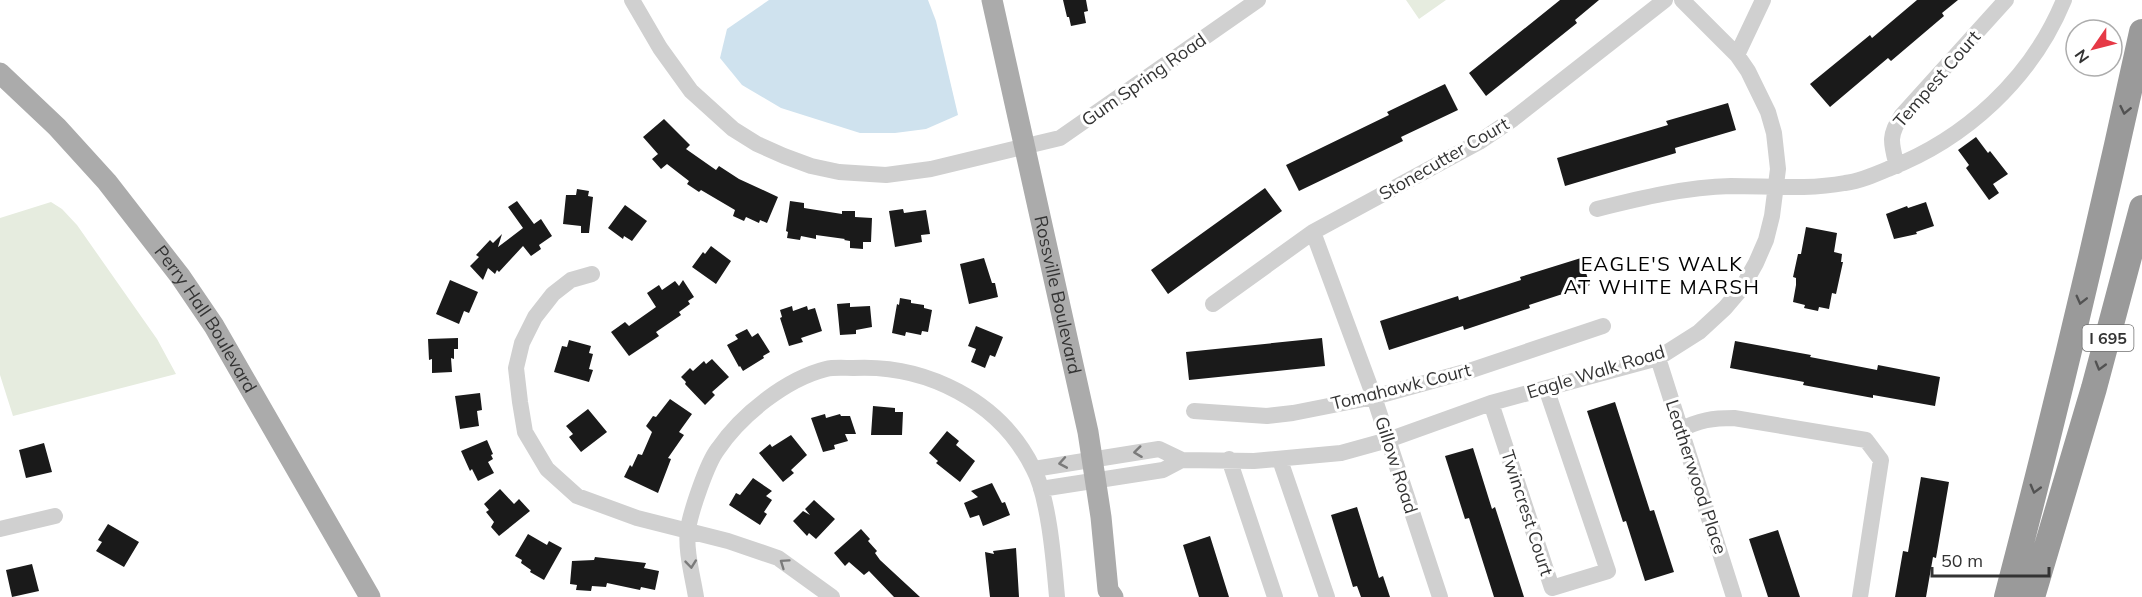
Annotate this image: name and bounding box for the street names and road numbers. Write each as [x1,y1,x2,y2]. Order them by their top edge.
street label: Tempest Court [1888,25,1985,132]
street label: Gum Spring Road [1077,28,1211,131]
street label: Stonecutter Court [1375,112,1513,205]
street label: Rossville Boulevard [1029,213,1087,376]
street label: Perry Hall Boulevard [150,241,262,397]
road number: I 695 [2082,325,2134,351]
street label: Eagle Walk Road [1524,340,1668,403]
street label: Tomahawk Court [1329,358,1473,415]
street label: Leatherwood Place [1661,397,1732,557]
street label: Gillow Road [1370,413,1423,516]
street label: Twincrest Court [1496,447,1559,579]

